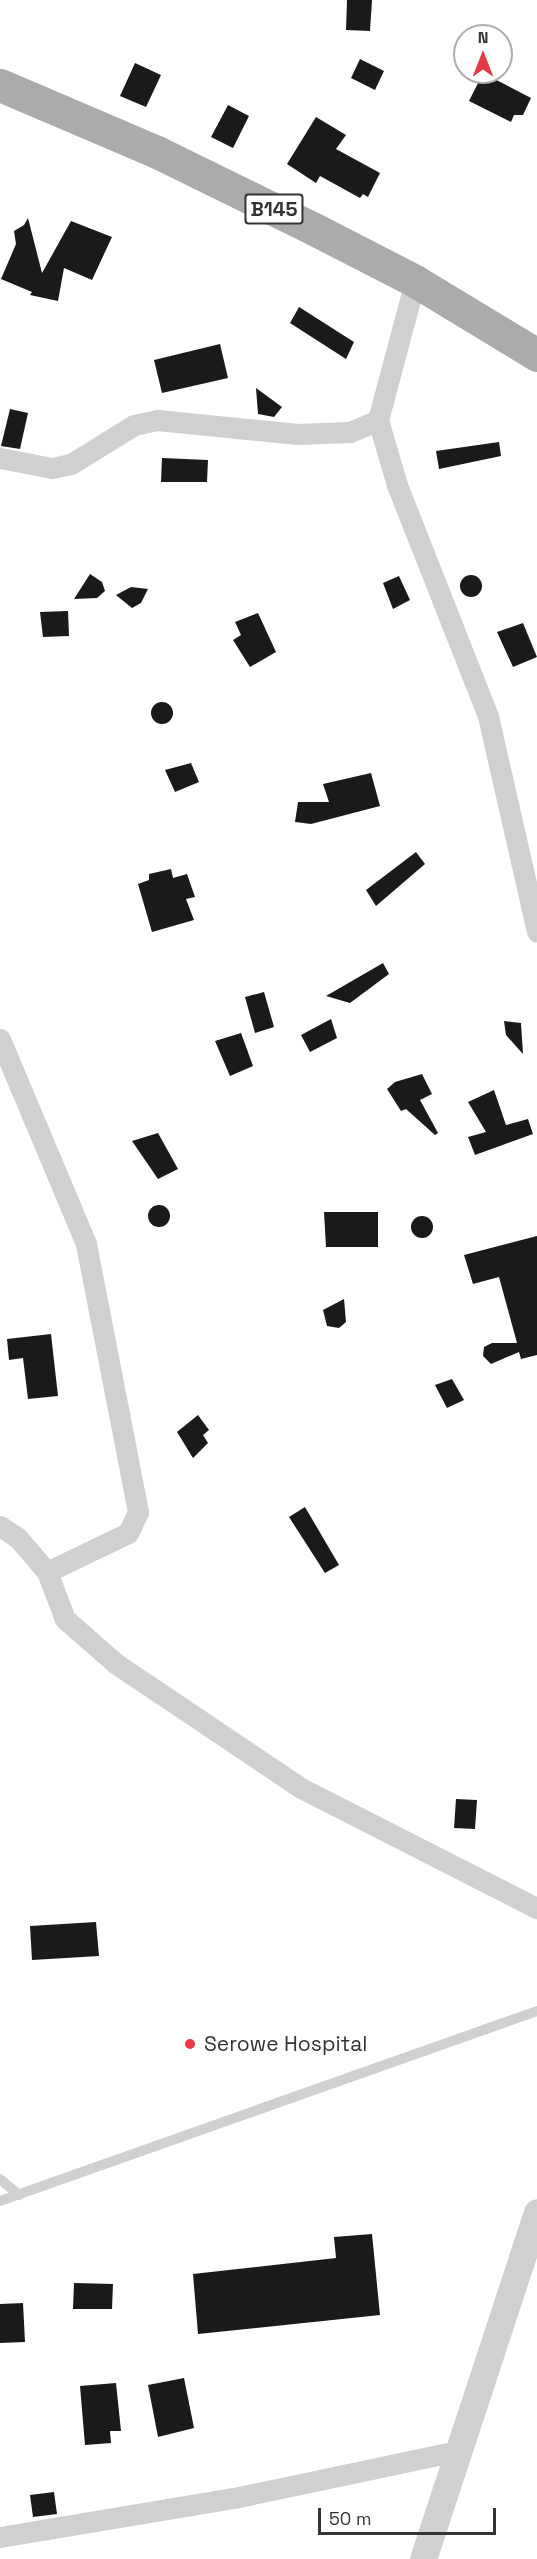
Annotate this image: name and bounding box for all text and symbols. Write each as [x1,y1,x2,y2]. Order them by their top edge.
north arrow [453,24,513,84]
text: N [478,27,488,48]
road number: B145 [244,192,304,226]
place label: Serowe Hospital [204,2031,367,2057]
marker: Serowe Hospital [181,2035,199,2053]
scale bar [321,2496,500,2534]
text: 50 m [329,2507,371,2530]

